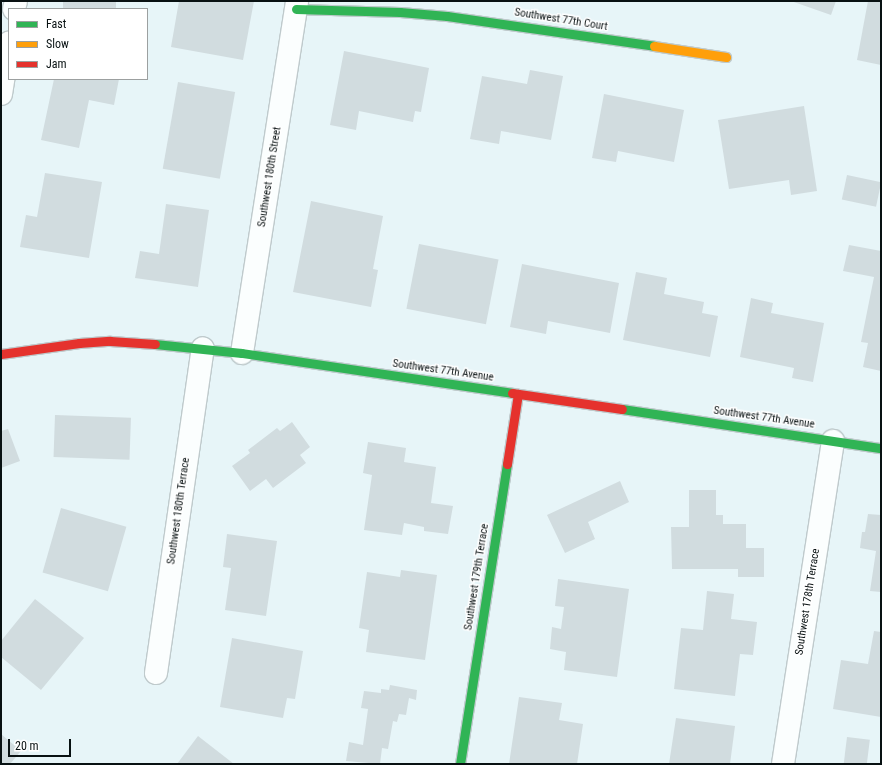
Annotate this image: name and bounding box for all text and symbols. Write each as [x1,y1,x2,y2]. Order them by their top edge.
street label: Southwest 77th Court [513,6,609,34]
legend [8,8,148,80]
text: Fast [46,17,66,31]
text: Slow [46,37,69,51]
text: Jam [46,57,67,71]
street label: Southwest 180th Street [256,126,284,228]
street label: Southwest 77th Avenue [392,357,494,385]
street label: Southwest 77th Avenue [713,404,815,432]
street label: Southwest 180th Terrace [165,457,193,565]
street label: Southwest 179th Terrace [462,523,492,631]
street label: Southwest 178th Terrace [793,548,823,656]
scale bar [10,731,73,757]
text: 20 m [15,739,39,753]

